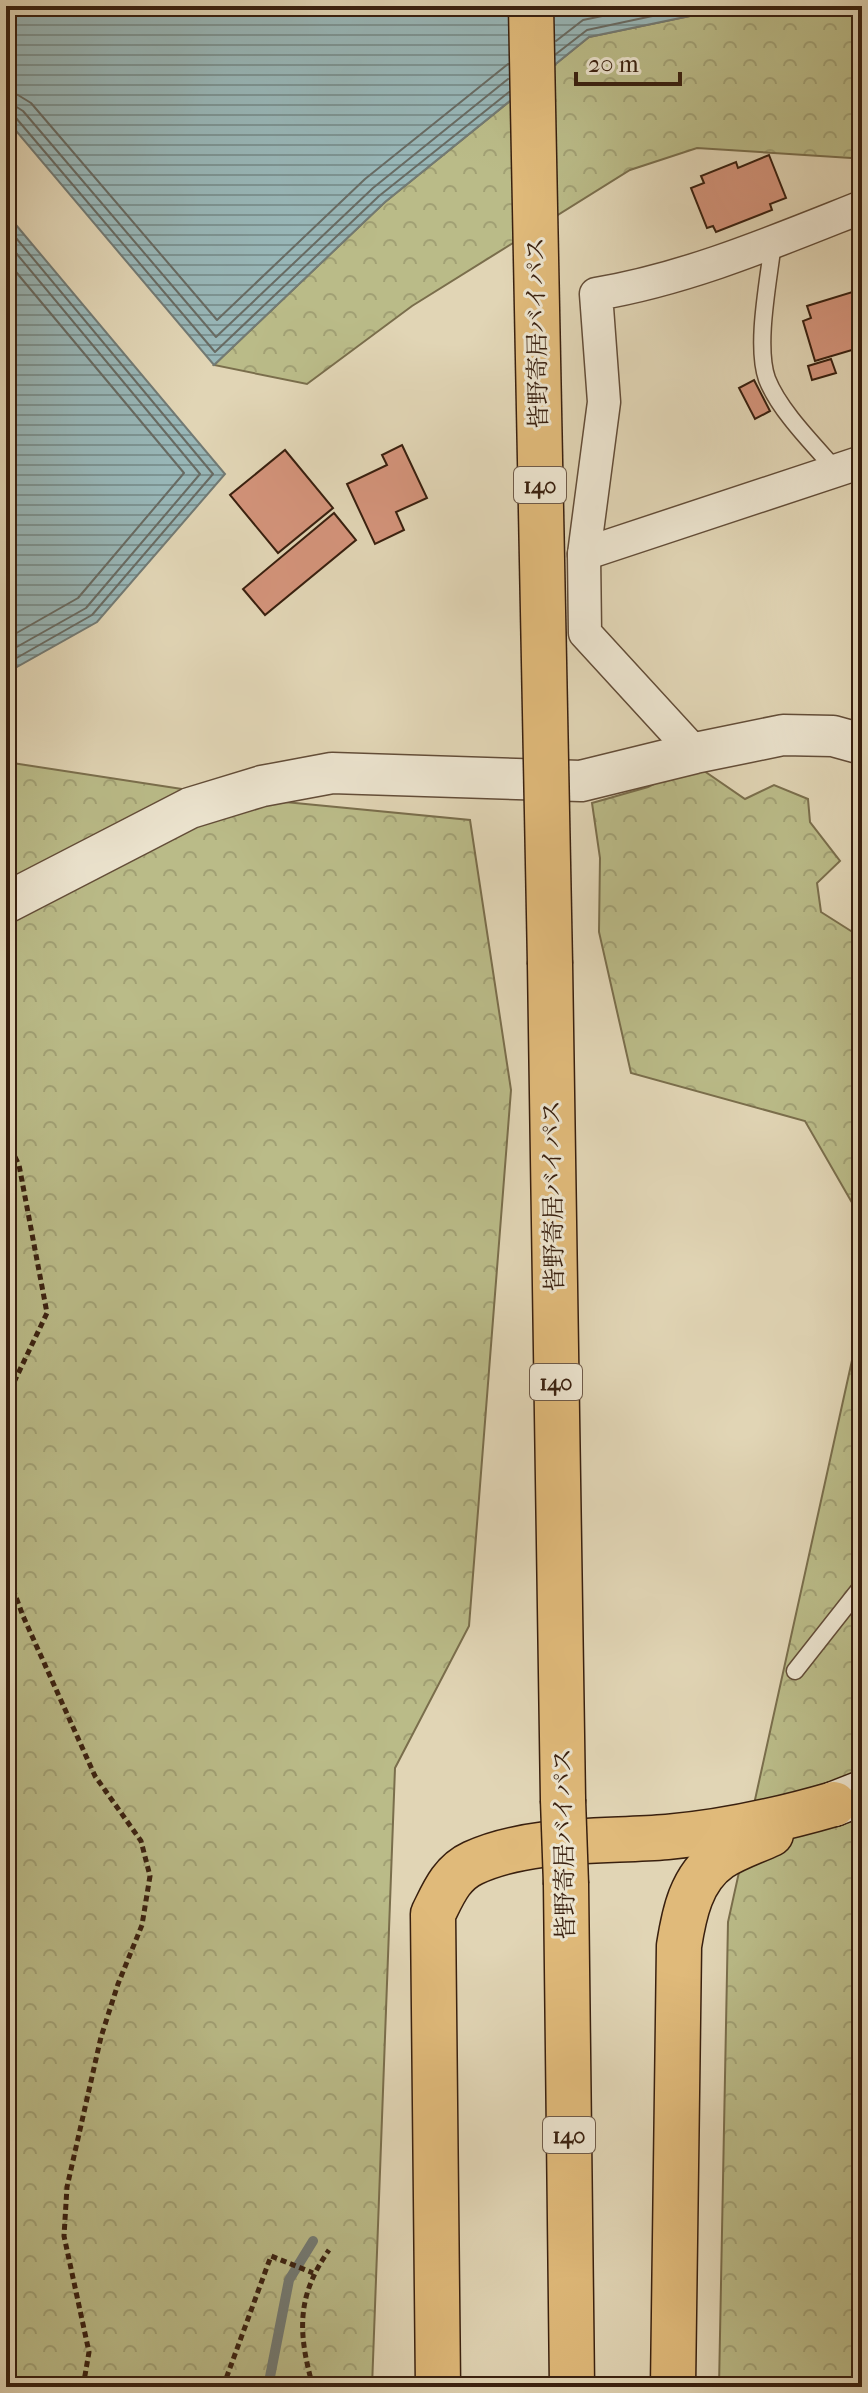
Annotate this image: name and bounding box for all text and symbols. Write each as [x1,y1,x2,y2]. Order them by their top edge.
scale bar [576,36,680,86]
text: 20 m [588,50,639,78]
street label: 皆野寄居バイパス [521,237,553,429]
road number: 140 [514,467,566,503]
street label: 皆野寄居バイパス [537,1100,569,1292]
road number: 140 [530,1364,582,1400]
street label: 皆野寄居バイパス [548,1748,580,1940]
road number: 140 [543,2117,595,2153]

